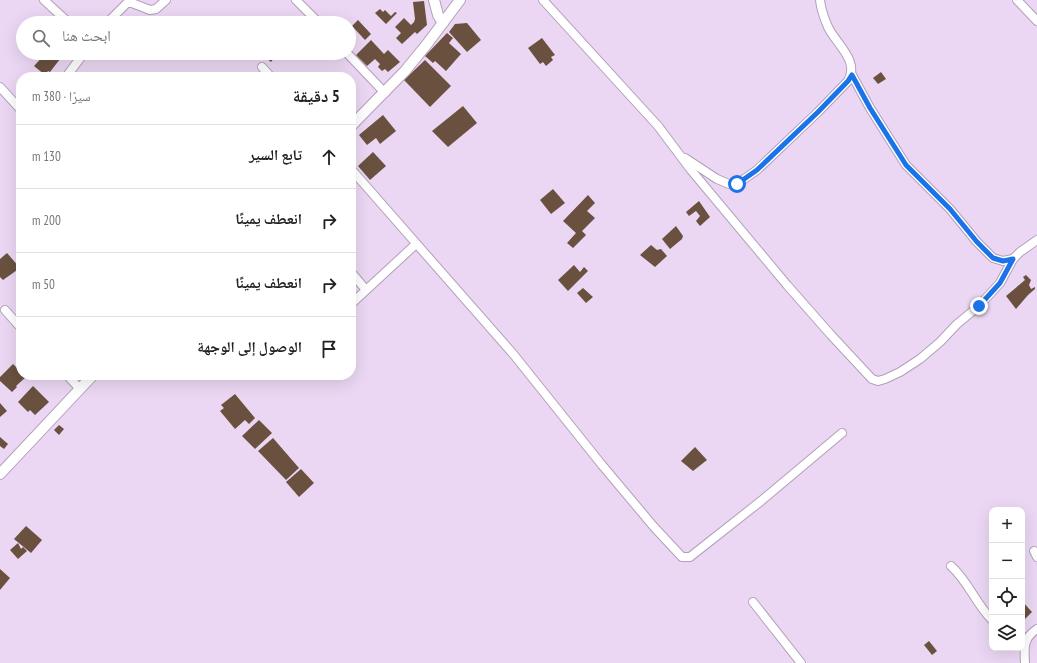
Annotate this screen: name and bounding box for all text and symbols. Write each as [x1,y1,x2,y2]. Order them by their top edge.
search box [16,16,356,60]
text: ابحث هنا [62,26,111,45]
icon: search [30,27,52,49]
text: 5 دقيقة [293,85,340,107]
text: سيرًا · 380 m [32,88,91,105]
text: تابع السير [249,145,302,164]
icon: ahead [318,146,340,168]
text: 130 m [32,148,61,165]
route start [728,175,746,193]
text: انعطف يمينًا [235,209,302,228]
icon: right [318,210,340,232]
text: 200 m [32,212,61,229]
text: انعطف يمينًا [235,273,302,292]
icon: right [318,274,340,296]
text: 50 m [32,276,55,293]
route end [970,297,988,315]
text: الوصول إلى الوجهة [197,337,302,356]
icon: arrive [318,338,340,360]
map controls [989,507,1025,651]
button: + [989,507,1025,543]
button: − [989,543,1025,579]
button: locate [989,579,1025,615]
button: layers [989,615,1025,651]

